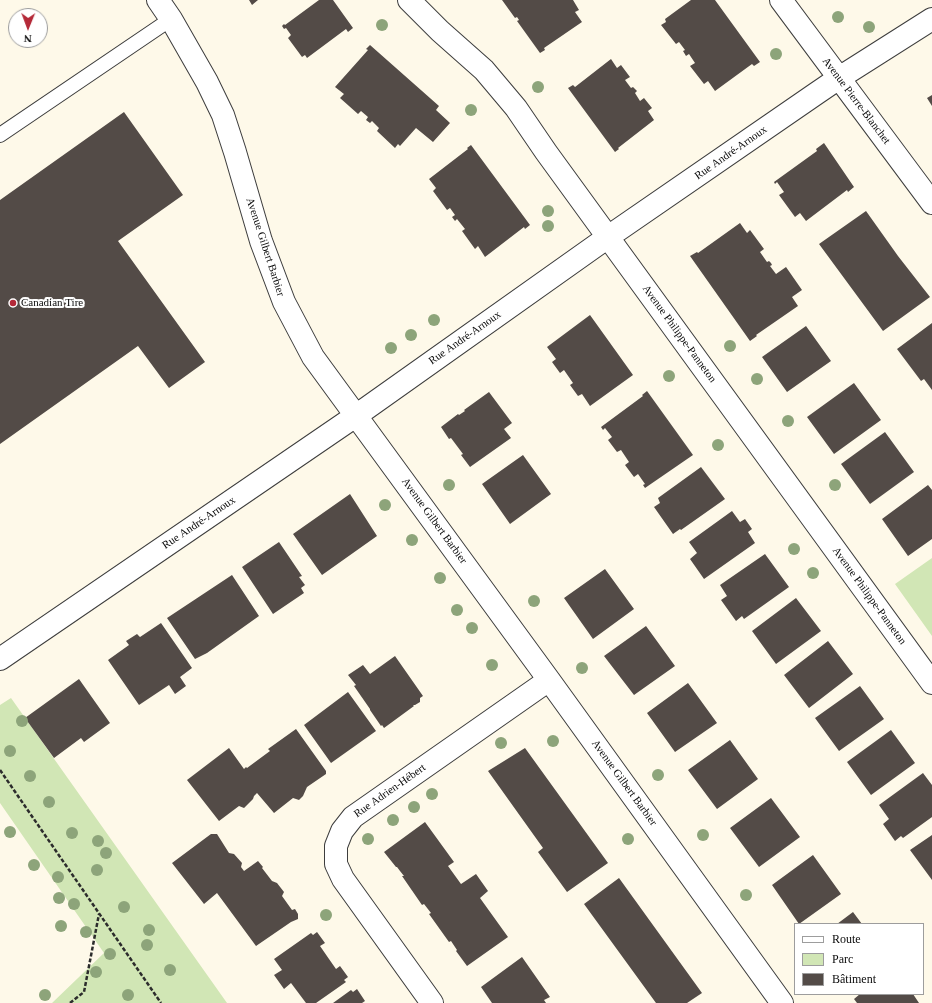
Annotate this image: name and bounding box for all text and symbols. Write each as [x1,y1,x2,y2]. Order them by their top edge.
north arrow [8,8,48,48]
text: N [24,33,32,45]
street label: Avenue Pierre-Blanchet [819,55,893,147]
street label: Rue André-Arnoux [692,123,770,183]
street label: Avenue Gilbert Barbier [243,196,287,298]
street label: Avenue Philippe-Panneton [639,283,719,385]
place label: Canadian Tire [21,296,83,310]
marker: Canadian Tire [8,298,18,308]
street label: Rue André-Arnoux [426,308,504,368]
street label: Avenue Gilbert Barbier [398,475,470,567]
street label: Rue André-Arnoux [160,494,238,552]
street label: Avenue Philippe-Panneton [829,545,909,647]
street label: Avenue Gilbert Barbier [588,737,660,829]
street label: Rue Adrien-Hébert [352,761,428,821]
legend [794,923,924,995]
text: Route [832,932,861,946]
text: Parc [832,952,853,966]
text: Bâtiment [832,972,876,986]

